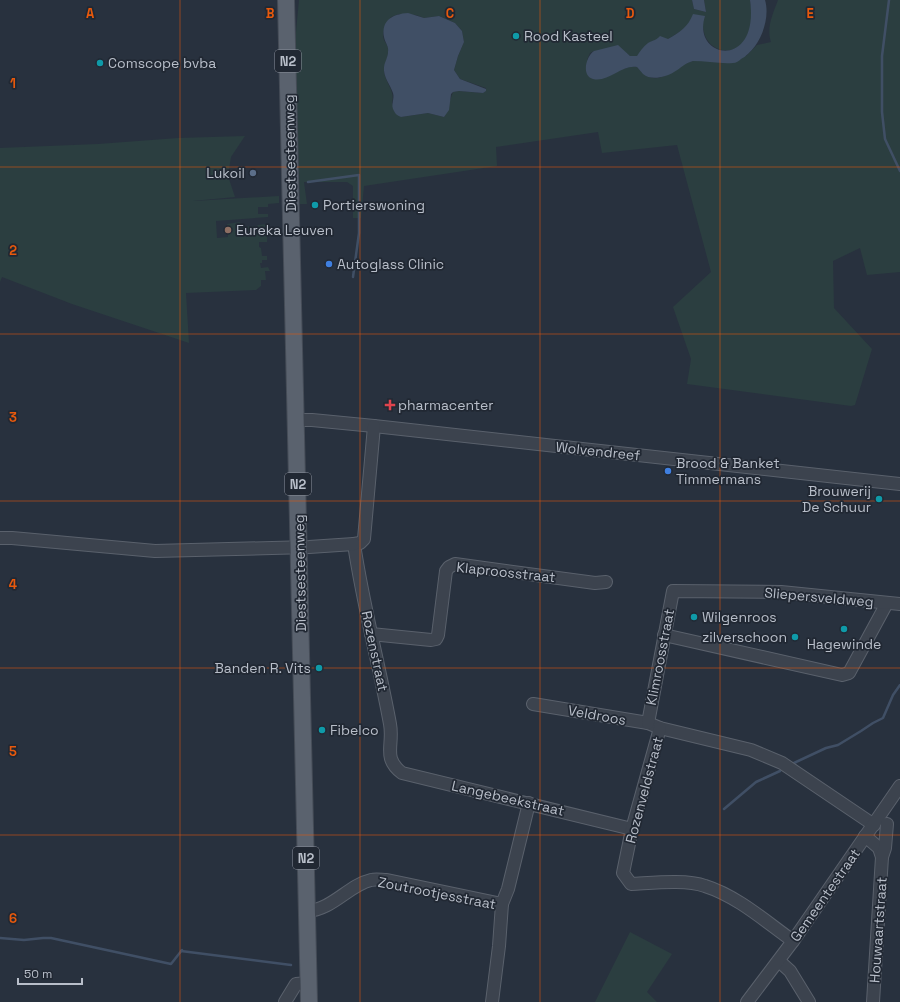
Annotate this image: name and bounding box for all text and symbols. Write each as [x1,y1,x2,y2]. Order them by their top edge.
text: A [86,5,95,22]
text: B [266,5,275,22]
text: C [446,5,454,22]
text: D [626,5,635,22]
text: E [806,5,814,22]
place label: Rood Kasteel [524,27,613,45]
marker: Rood Kasteel [511,31,521,41]
road number: N2 [275,50,301,72]
place label: Comscope bvba [108,54,216,72]
marker: Comscope bvba [95,58,105,68]
text: 1 [10,75,16,92]
street label: Diestsesteenweg [280,94,300,212]
place label: Lukoil [206,164,245,182]
marker: Lukoil [248,168,258,178]
place label: Portierswoning [323,196,425,214]
marker: Portierswoning [310,200,320,210]
place label: Eureka Leuven [236,221,333,239]
marker: Eureka Leuven [223,225,233,235]
text: 2 [9,242,17,259]
place label: Autoglass Clinic [337,255,444,273]
marker: Autoglass Clinic [324,259,334,269]
place label: pharmacenter [398,396,494,414]
marker: pharmacenter [385,400,395,410]
text: 3 [9,409,17,426]
street label: Wolvendreef [555,438,641,464]
place label: Brood & Banket Timmermans [676,454,780,488]
marker: Brood & Banket Timmermans [663,466,673,476]
road number: N2 [285,473,311,495]
place label: Brouwerij De Schuur [802,482,871,516]
marker: Brouwerij De Schuur [874,494,884,504]
street label: Diestsesteenweg [290,514,310,632]
street label: Klaproosstraat [456,558,556,586]
text: 4 [9,576,17,593]
street label: Sliepersveldweg [764,583,874,611]
street label: Klimroosstraat [642,607,678,707]
place label: Wilgenroos [702,608,777,626]
street label: Rozenstraat [358,609,392,693]
marker: Wilgenroos [689,612,699,622]
marker: Hagewinde [839,624,849,634]
place label: zilverschoon [702,628,787,646]
marker: zilverschoon [790,632,800,642]
place label: Hagewinde [807,635,881,653]
place label: Banden R. Vits [214,659,311,677]
marker: Banden R. Vits [314,663,324,673]
street label: Veldroos [567,701,627,729]
place label: Fibelco [330,721,379,739]
marker: Fibelco [317,725,327,735]
street label: Rozenveldstraat [621,735,667,845]
text: 5 [9,743,17,760]
street label: Langebeekstraat [450,776,566,820]
street label: Gemeentestraat [786,845,864,945]
road number: N2 [293,847,319,869]
street label: Zoutrootjesstraat [376,873,498,913]
street label: Houwaartstraat [865,876,891,984]
text: 6 [9,910,17,927]
scale bar [18,960,82,986]
text: 50 m [24,966,52,982]

